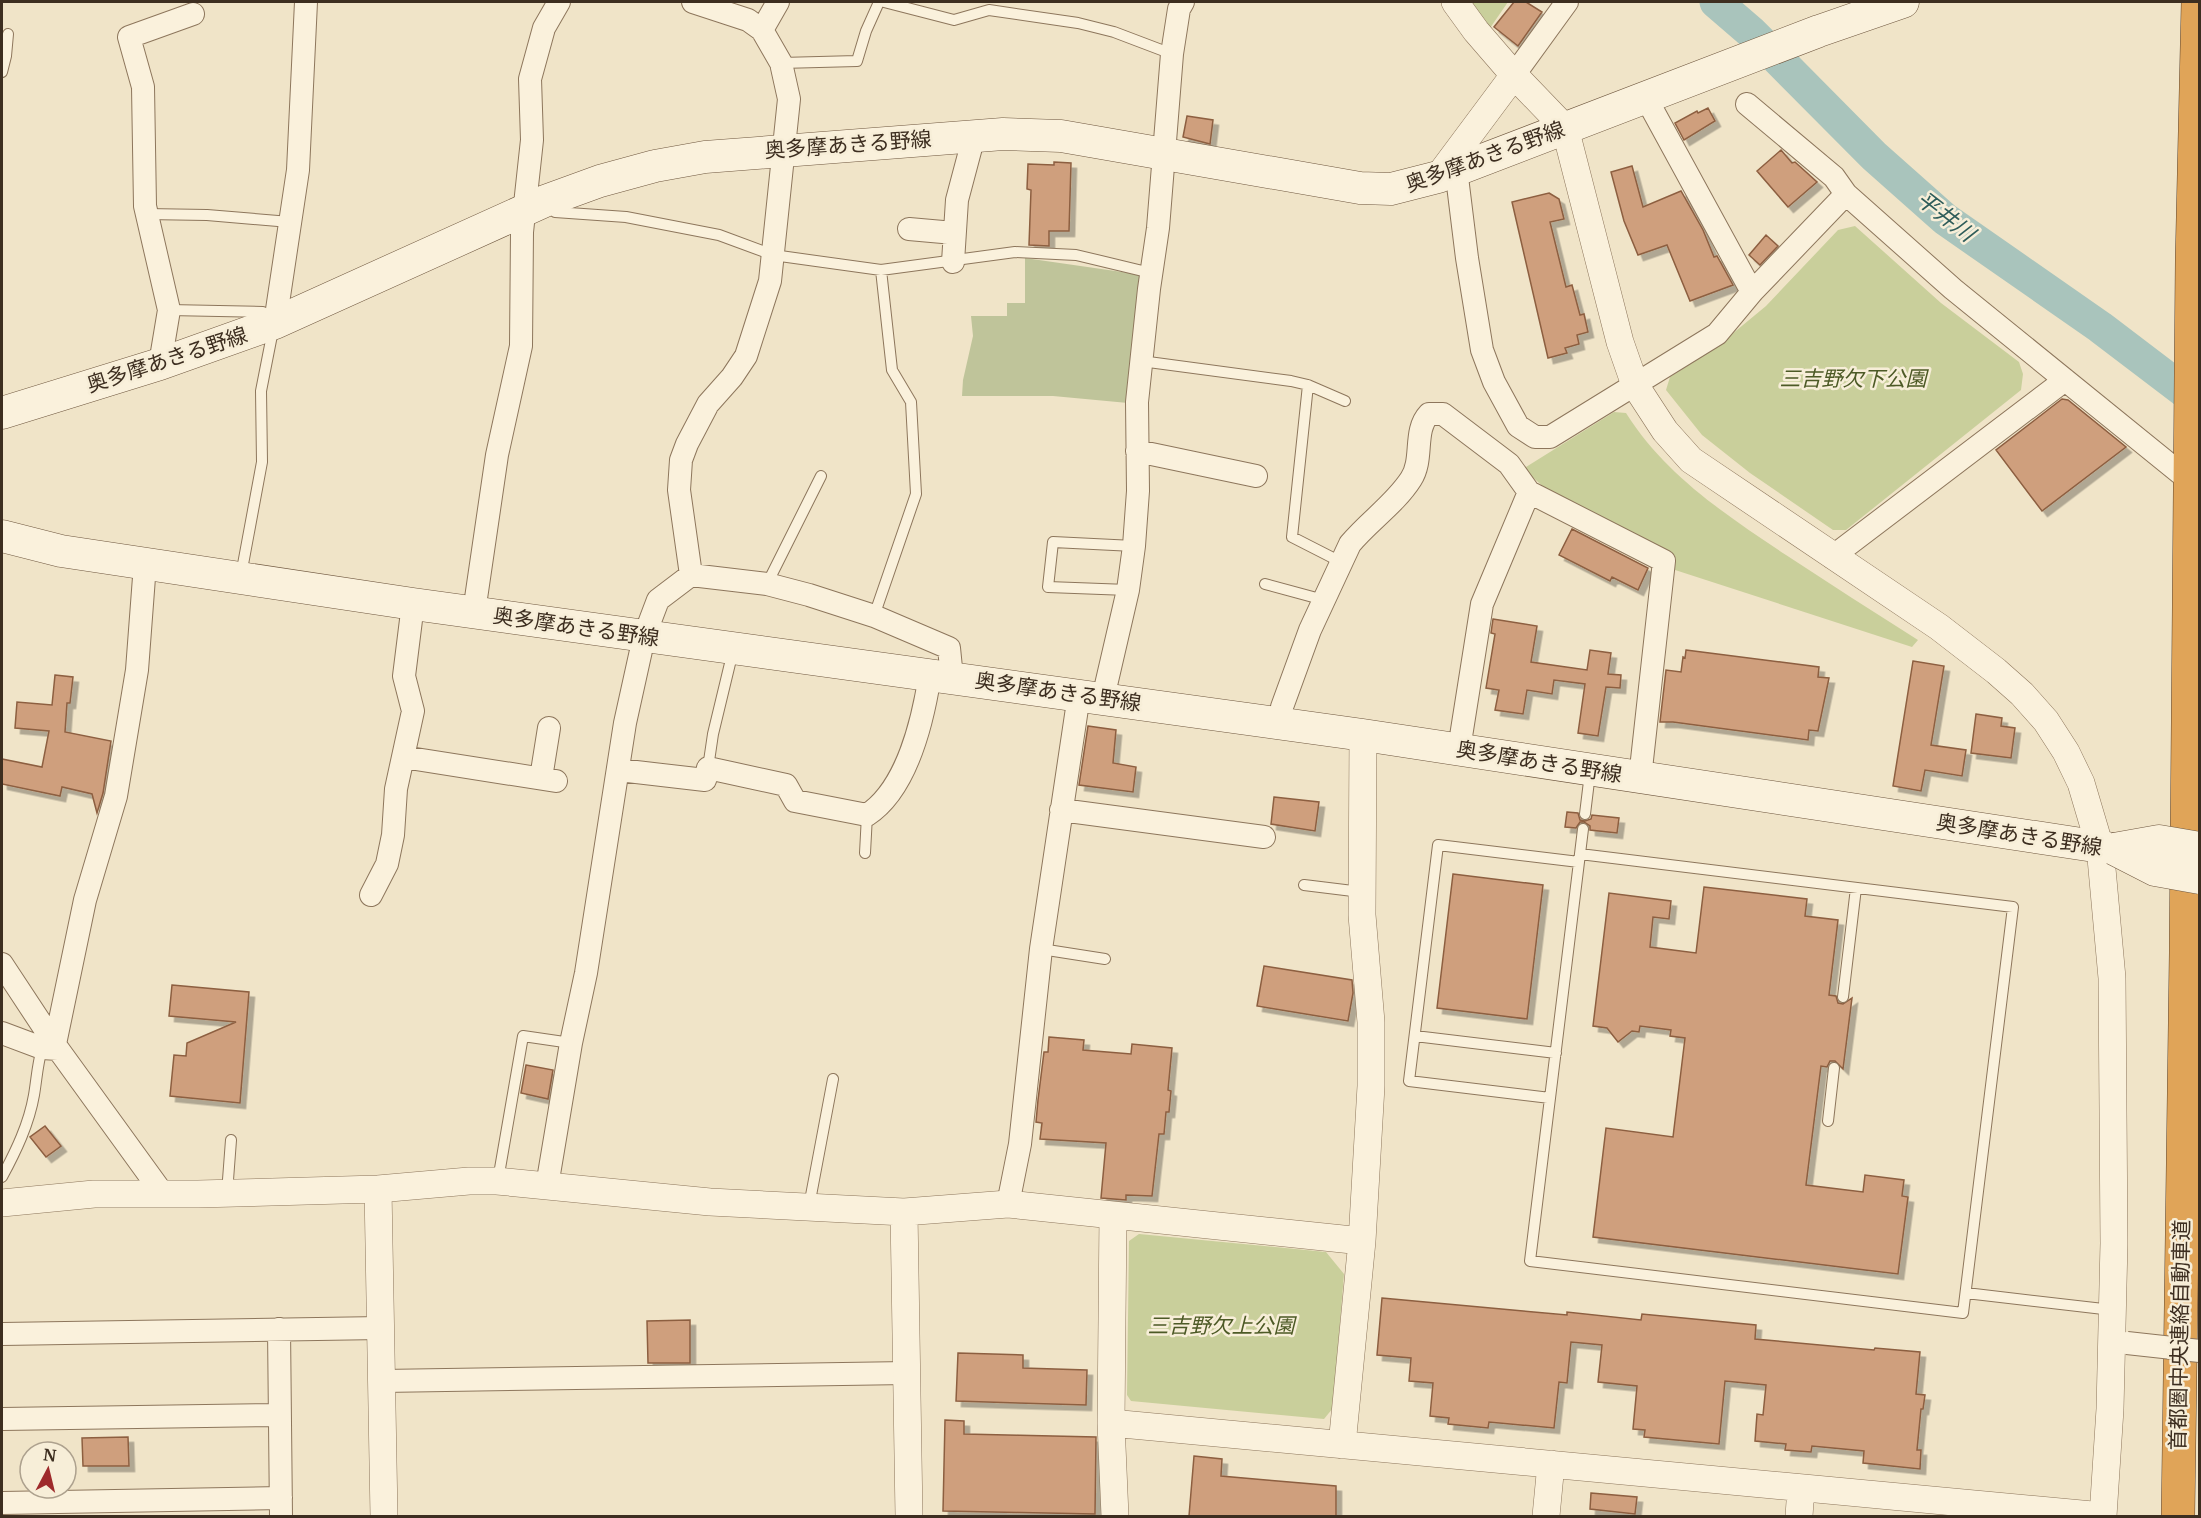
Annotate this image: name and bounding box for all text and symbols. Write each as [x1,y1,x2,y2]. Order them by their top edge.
street label: 奥多摩あきる野線 [1401,115,1568,198]
street label: 奥多摩あきる野線 [763,125,932,164]
water label: 平井川 [1911,185,1982,249]
street label: 奥多摩あきる野線 [83,321,251,398]
park label: 三吉野欠下公園 [1780,365,1929,392]
street label: 奥多摩あきる野線 [491,601,661,652]
street label: 奥多摩あきる野線 [973,666,1143,717]
street label: 奥多摩あきる野線 [1454,735,1624,788]
street label: 奥多摩あきる野線 [1934,808,2104,861]
street label: 首都圏中央連絡自動車道 [2164,1219,2195,1451]
park label: 三吉野欠上公園 [1148,1312,1297,1339]
north arrow [18,1440,78,1500]
text: N [42,1444,58,1466]

